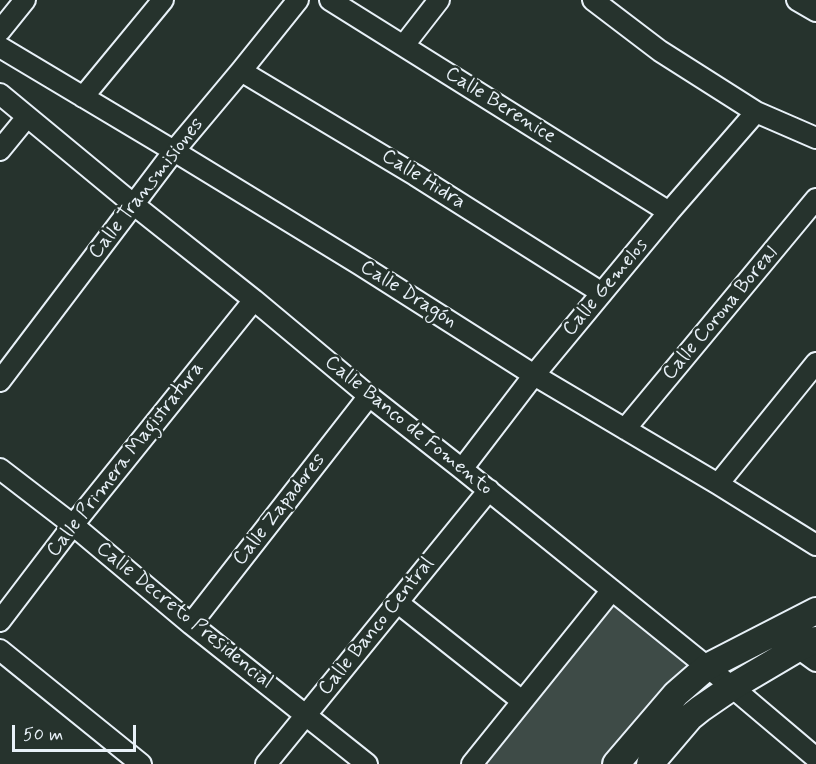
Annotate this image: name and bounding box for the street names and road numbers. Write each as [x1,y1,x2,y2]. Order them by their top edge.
street label: Calle Berenice [440,62,560,150]
street label: Calle Transmisiones [84,113,210,265]
street label: Calle Hidra [377,145,469,215]
street label: Calle Gemelos [558,234,654,342]
street label: Calle Corona Boreal [658,242,784,386]
street label: Calle Dragón [355,256,461,334]
street label: Calle Banco de Fomento [319,351,497,501]
street label: Calle Primera Magistratura [42,358,210,562]
street label: Calle Zapadores [229,449,331,571]
street label: Calle Decreto Presidencial [91,537,277,695]
street label: Calle Banco Central [314,553,440,701]

